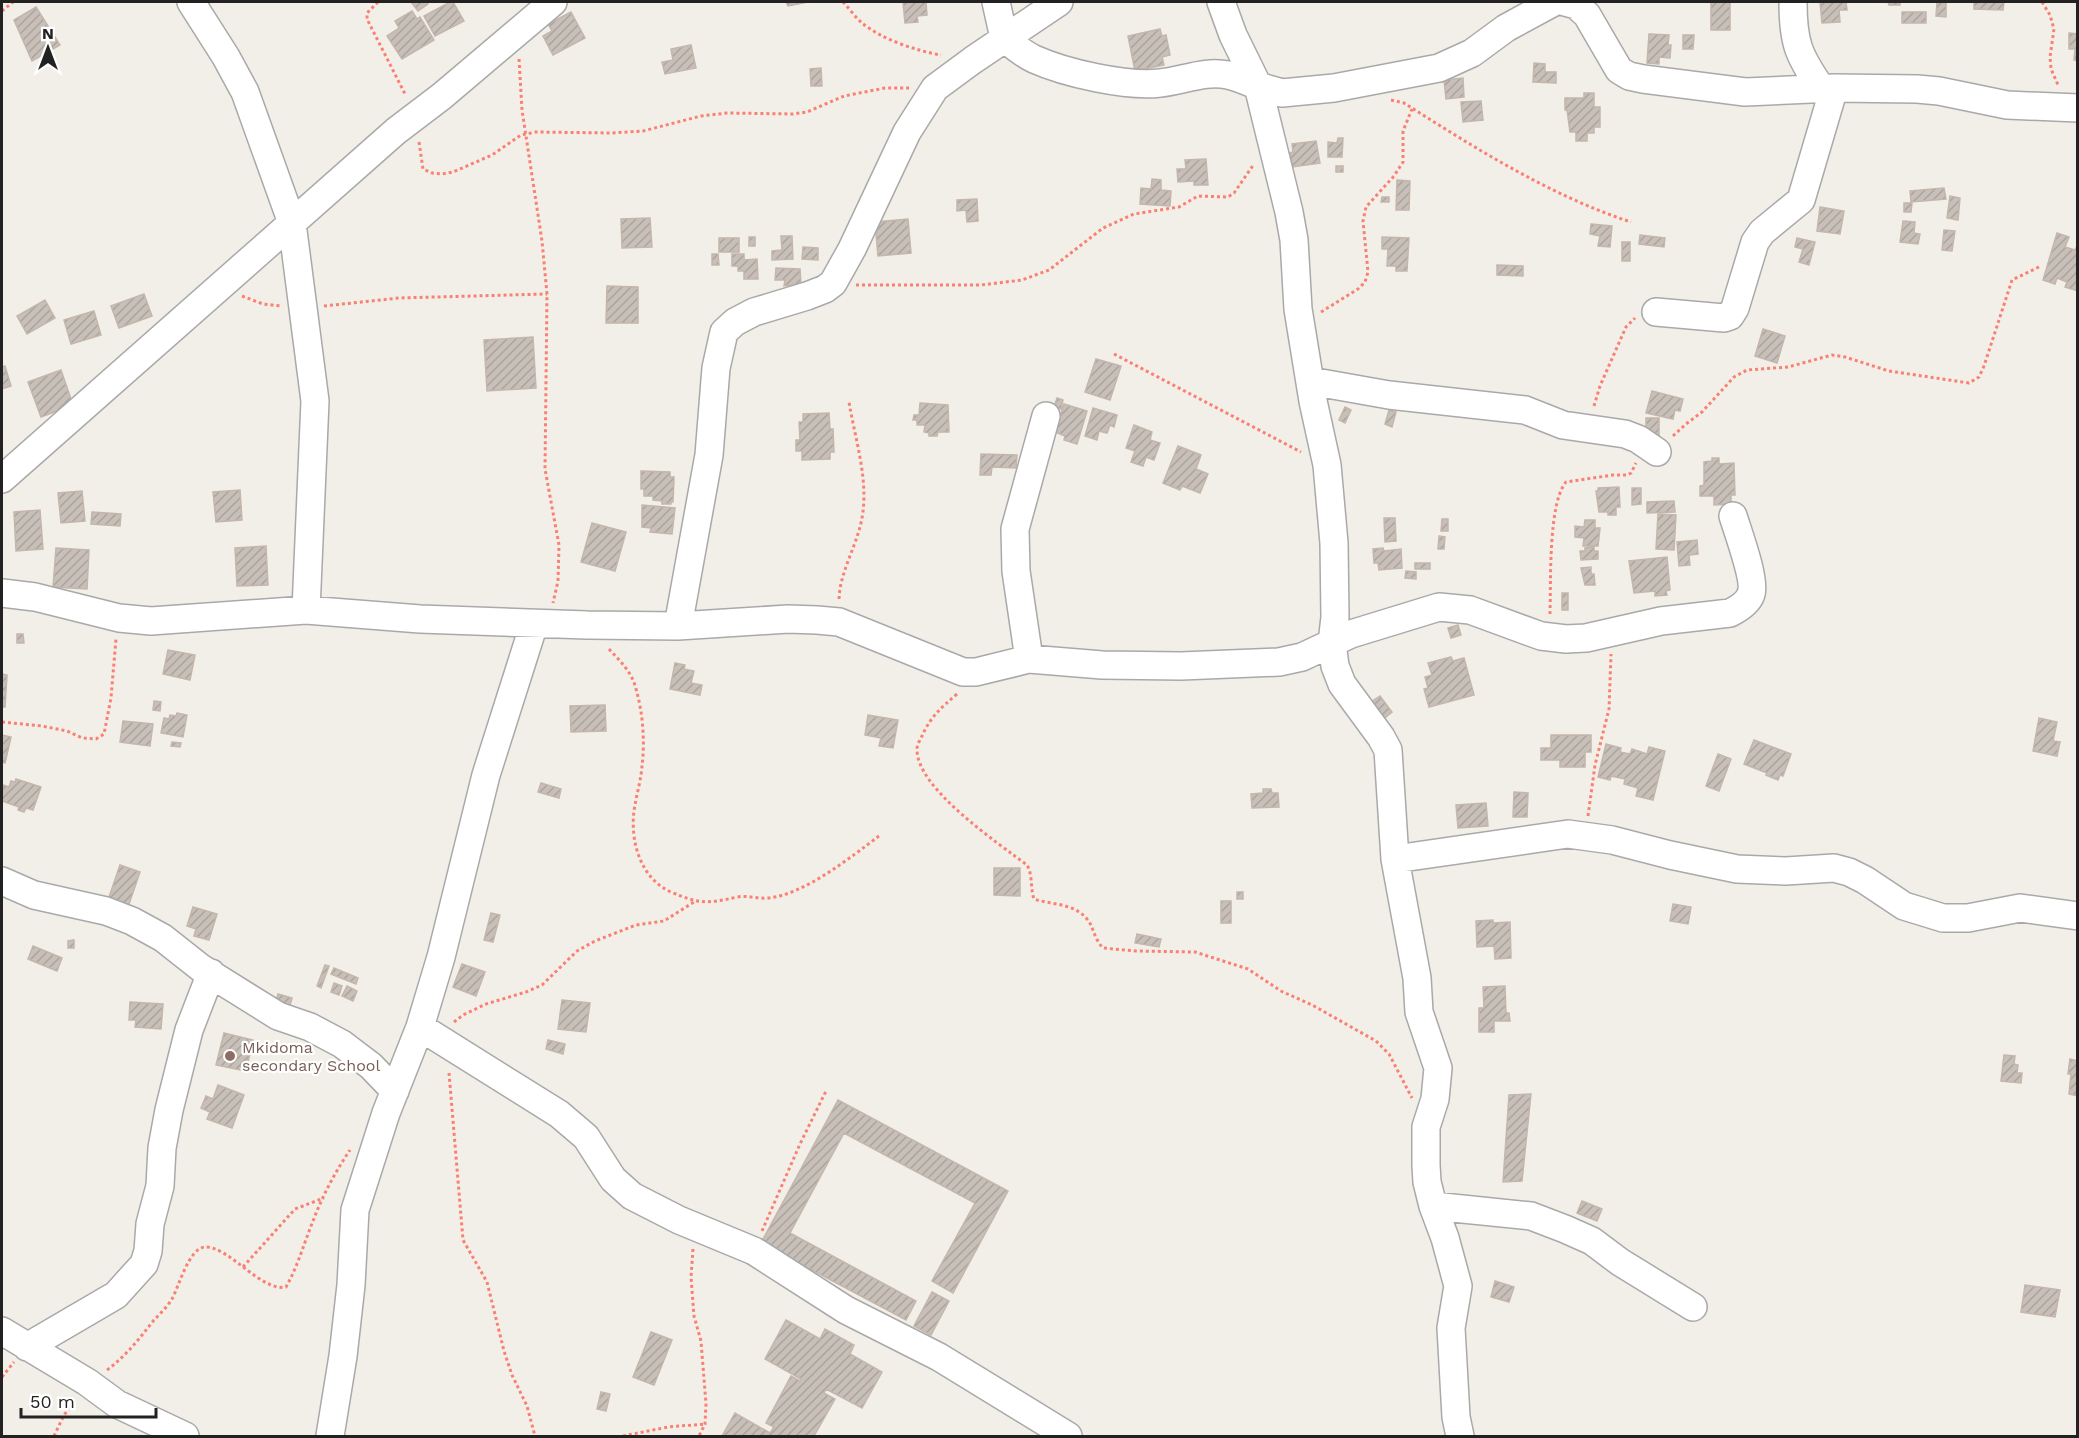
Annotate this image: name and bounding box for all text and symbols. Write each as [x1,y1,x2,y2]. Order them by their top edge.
north arrow [18,18,78,78]
text: N [42,24,54,43]
place label: Mkidoma secondary School [242,1038,380,1075]
marker: Mkidoma secondary School [223,1049,237,1063]
scale bar [21,1381,156,1419]
text: 50 m [30,1391,75,1412]

